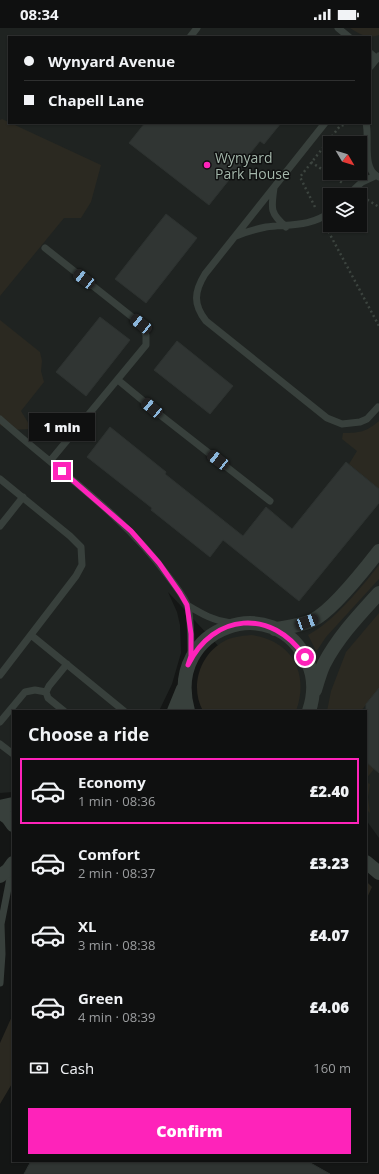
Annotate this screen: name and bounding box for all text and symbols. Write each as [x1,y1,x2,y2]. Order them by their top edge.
text: 08:34 [20,4,59,24]
text: Wynyard Avenue [48,51,175,71]
text: Chapell Lane [48,90,144,110]
north arrow [323,136,367,180]
map controls [323,136,367,232]
place label: Wynyard Park House [215,148,290,183]
marker: Wynyard Park House [202,160,212,170]
button: layers [323,188,367,232]
car [71,267,97,291]
car [128,312,154,336]
car [139,396,165,420]
callout: 1 min [29,413,95,441]
text: 1 min [44,418,80,436]
car [205,448,231,472]
route end [53,462,71,480]
car [294,612,320,632]
route start [296,648,314,666]
text: Choose a ride [28,722,149,746]
text: Economy [78,772,146,792]
icon: car [30,773,66,809]
text: £2.40 [310,781,349,801]
text: 1 min · 08:36 [78,792,155,810]
text: Comfort [78,844,140,864]
icon: car [30,845,66,881]
text: £3.23 [310,853,349,873]
text: 2 min · 08:37 [78,864,155,882]
text: XL [78,916,96,936]
icon: car [30,917,66,953]
text: £4.07 [310,925,349,945]
text: 3 min · 08:38 [78,936,155,954]
text: Green [78,988,123,1008]
icon: car [30,989,66,1025]
text: £4.06 [310,997,349,1017]
text: 4 min · 08:39 [78,1008,155,1026]
icon: cash [28,1057,50,1079]
text: Cash [60,1058,94,1078]
text: 160 m [313,1059,351,1077]
button: Confirm [28,1108,351,1154]

